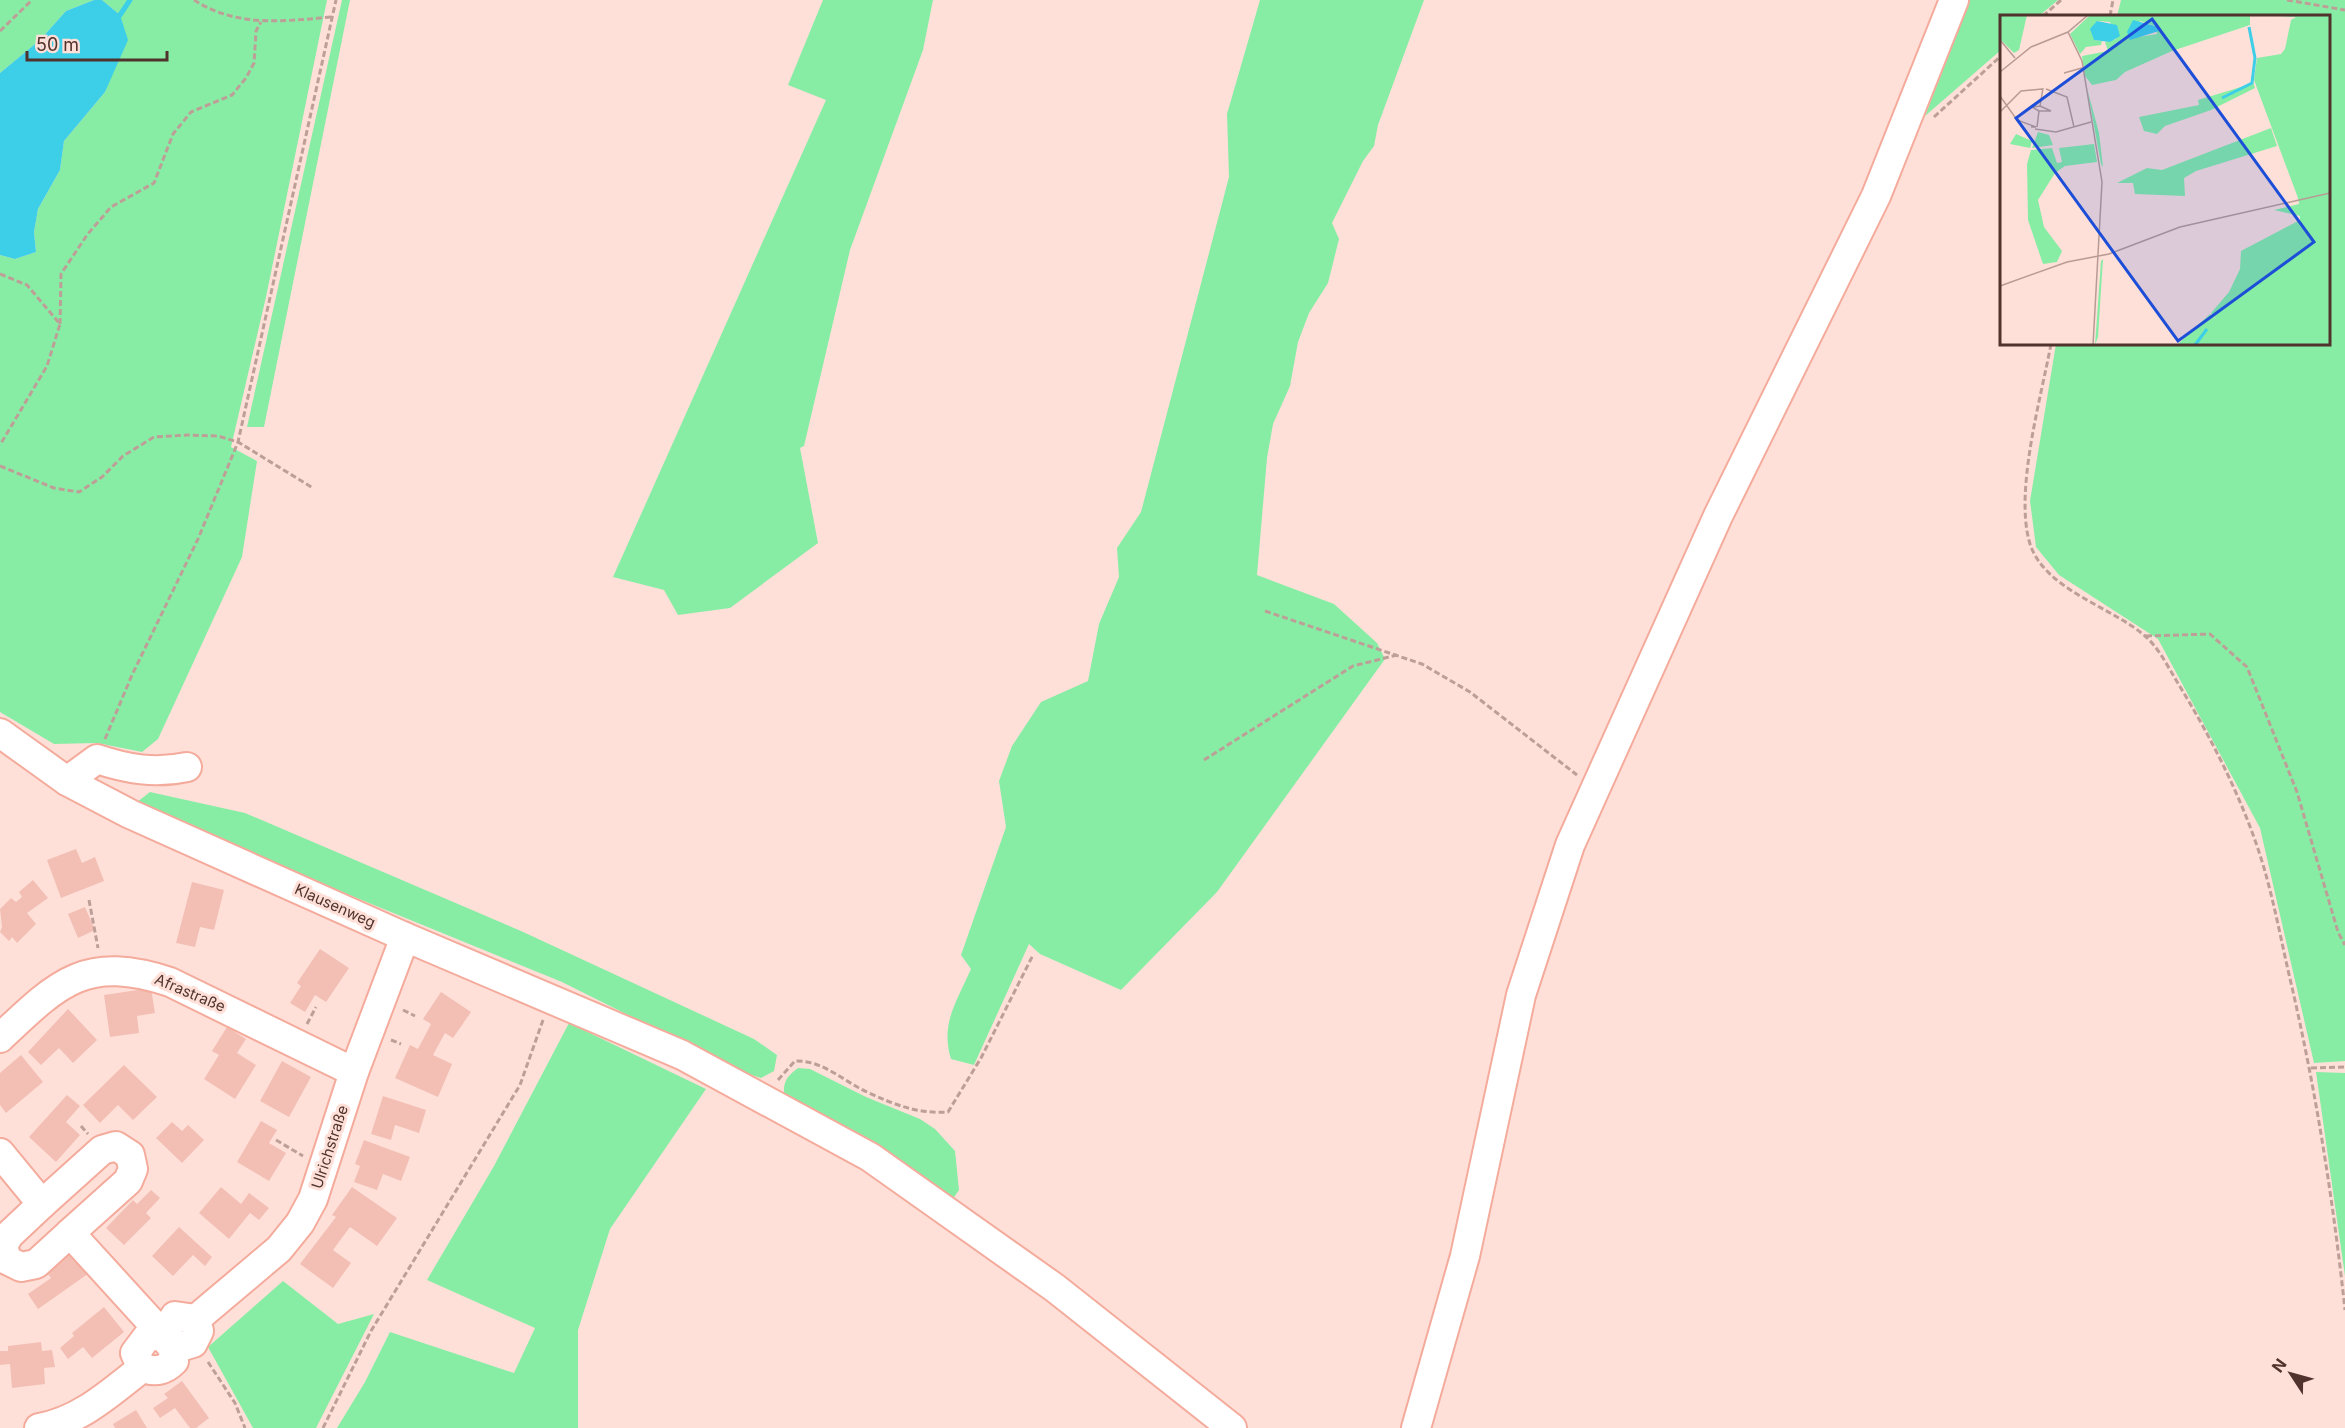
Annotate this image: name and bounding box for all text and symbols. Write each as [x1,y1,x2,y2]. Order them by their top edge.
inset map [2000,15,2330,345]
scale bar [27,24,166,62]
text: 50 m [36,34,79,55]
street label: Klausenweg [292,879,379,932]
street label: Afrastraße [152,969,228,1016]
street label: Ulrichstraße [307,1103,352,1191]
north arrow [2261,1344,2321,1404]
text: N [2267,1354,2291,1376]

